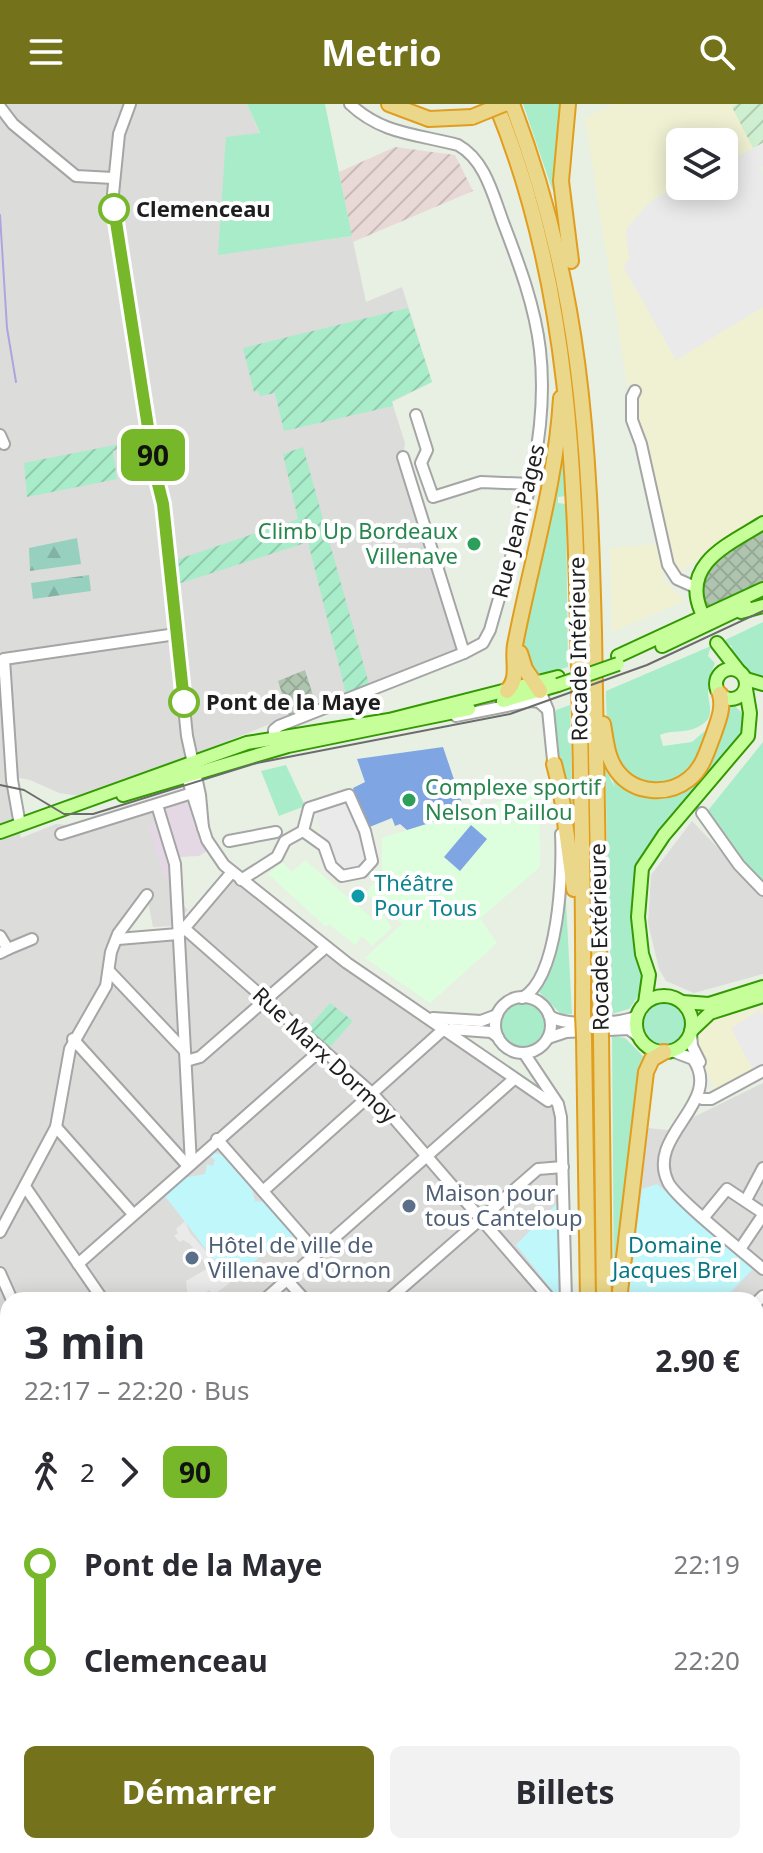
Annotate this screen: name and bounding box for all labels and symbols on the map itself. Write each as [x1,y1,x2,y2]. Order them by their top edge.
place label: Clemenceau [136,193,271,223]
marker: Clemenceau [99,194,129,224]
line badge: 90 [117,429,189,481]
street label: Rue Jean Pages [483,441,551,601]
place label: Climb Up Bordeaux Villenave [258,515,458,570]
marker: Climb Up Bordeaux Villenave [465,535,483,553]
street label: Rocade Intérieure [560,556,594,742]
place label: Pont de la Maye [206,686,381,716]
marker: Pont de la Maye [169,687,199,717]
place label: Complexe sportif Nelson Paillou [425,771,602,826]
marker: Complexe sportif Nelson Paillou [400,791,418,809]
street label: Rocade Extérieure [581,843,615,1031]
place label: Théâtre Pour Tous [374,867,477,922]
marker: Théâtre Pour Tous [349,887,367,905]
street label: Rue Marx Dormoy [247,979,405,1130]
place label: Maison pour tous Canteloup [425,1177,582,1232]
marker: Maison pour tous Canteloup [400,1197,418,1215]
place label: Hôtel de ville de Villenave d'Ornon [208,1229,391,1284]
park label: Domaine Jacques Brel [610,1229,738,1284]
marker: Hôtel de ville de Villenave d'Ornon [183,1249,201,1267]

